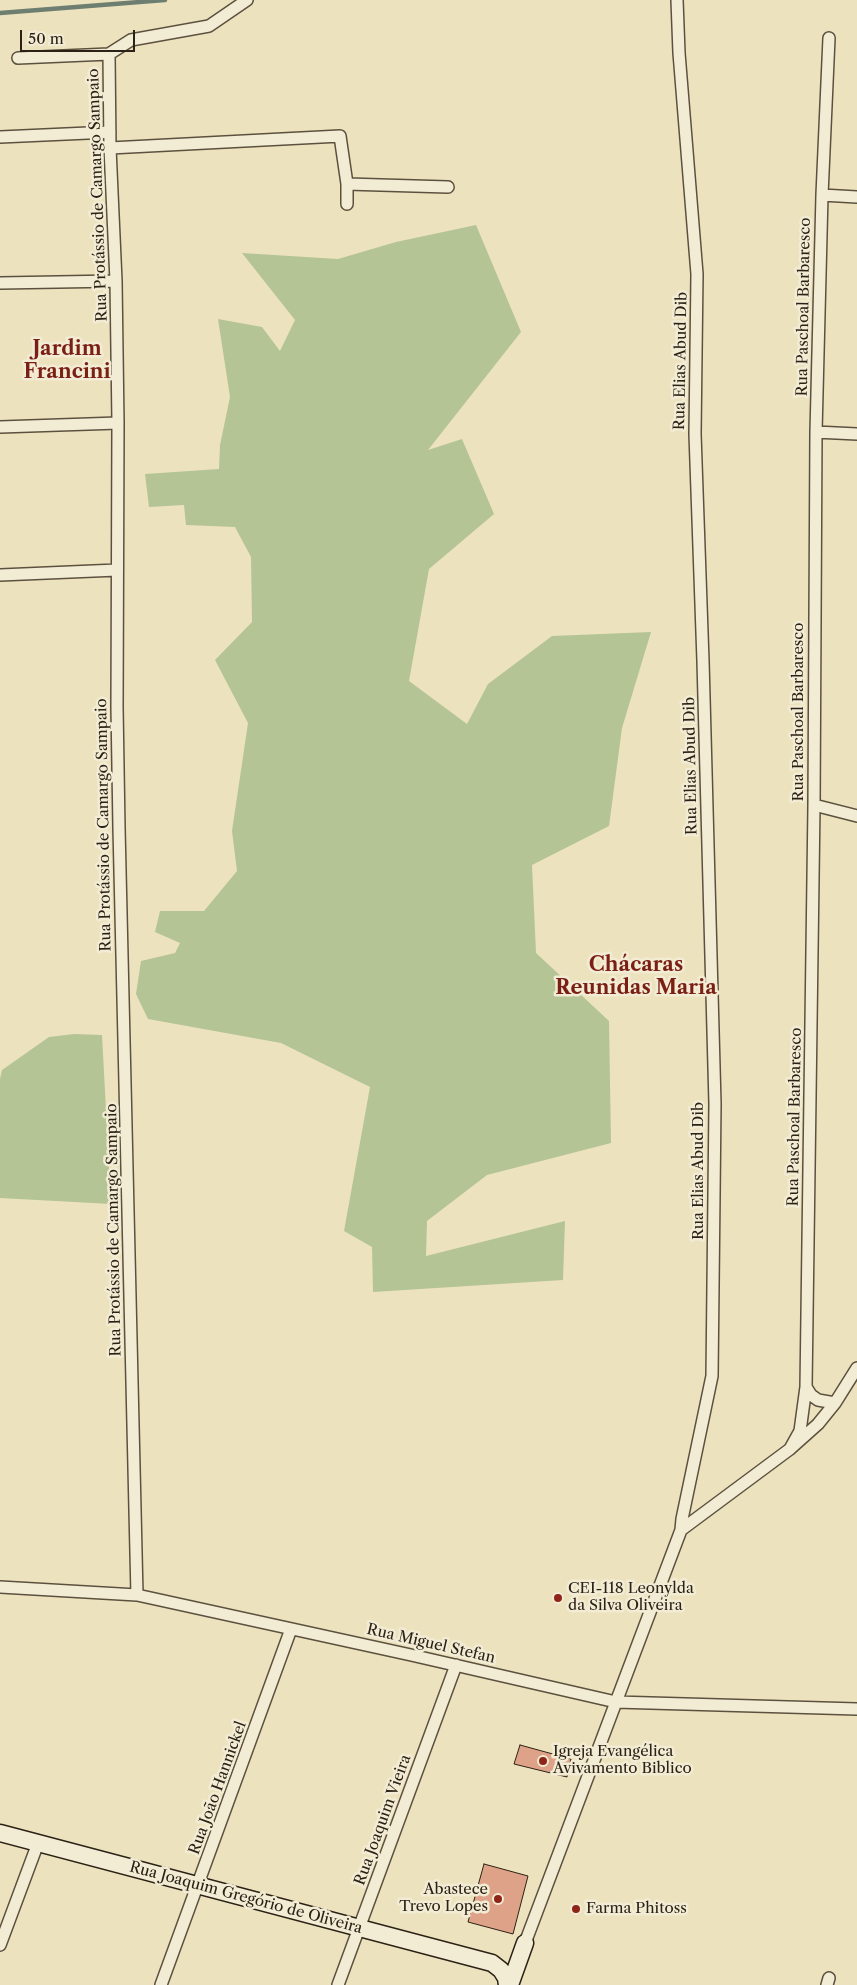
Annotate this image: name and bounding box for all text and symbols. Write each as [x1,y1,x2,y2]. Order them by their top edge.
scale bar [22,20,138,52]
text: 50 m [28,29,64,48]
street label: Rua Protássio de Camargo Sampaio [85,68,111,322]
street label: Rua Paschoal Barbaresco [793,217,815,397]
street label: Rua Elias Abud Dib [671,292,691,430]
district label: Jardim Francini [23,337,111,384]
street label: Rua Paschoal Barbaresco [790,623,808,801]
street label: Rua Elias Abud Dib [681,697,701,835]
street label: Rua Protássio de Camargo Sampaio [93,698,115,952]
district label: Chácaras Reunidas Maria [555,953,717,1000]
street label: Rua Paschoal Barbaresco [784,1027,806,1207]
street label: Rua Elias Abud Dib [690,1102,708,1240]
street label: Rua Protássio de Camargo Sampaio [103,1103,125,1357]
place label: CEI-118 Leonylda da Silva Oliveira [568,1580,694,1615]
marker: CEI-118 Leonylda da Silva Oliveira [552,1592,564,1604]
street label: Rua Miguel Stefan [365,1620,497,1668]
street label: Rua João Hannickel [186,1719,250,1857]
place label: Igreja Evangélica Avivamento Biblico [553,1743,692,1778]
street label: Rua Joaquim Vieira [351,1752,415,1888]
marker: Igreja Evangélica Avivamento Biblico [537,1755,549,1767]
street label: Rua Joaquim Gregório de Oliveira [128,1858,364,1938]
place label: Abastece Trevo Lopes [399,1881,488,1916]
marker: Abastece Trevo Lopes [492,1893,504,1905]
place label: Farma Phitoss [586,1900,687,1918]
marker: Farma Phitoss [570,1903,582,1915]

